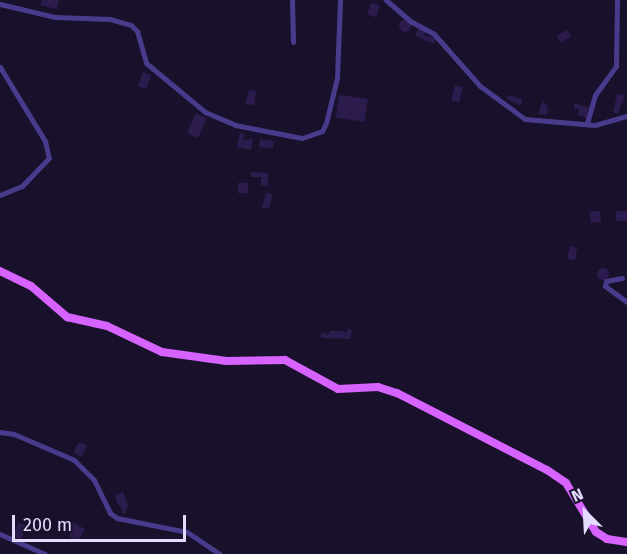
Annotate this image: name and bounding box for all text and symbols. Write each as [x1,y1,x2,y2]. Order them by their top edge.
north arrow [555,482,615,542]
text: N [569,484,586,506]
scale bar [15,503,189,541]
text: 200 m [23,514,72,536]

